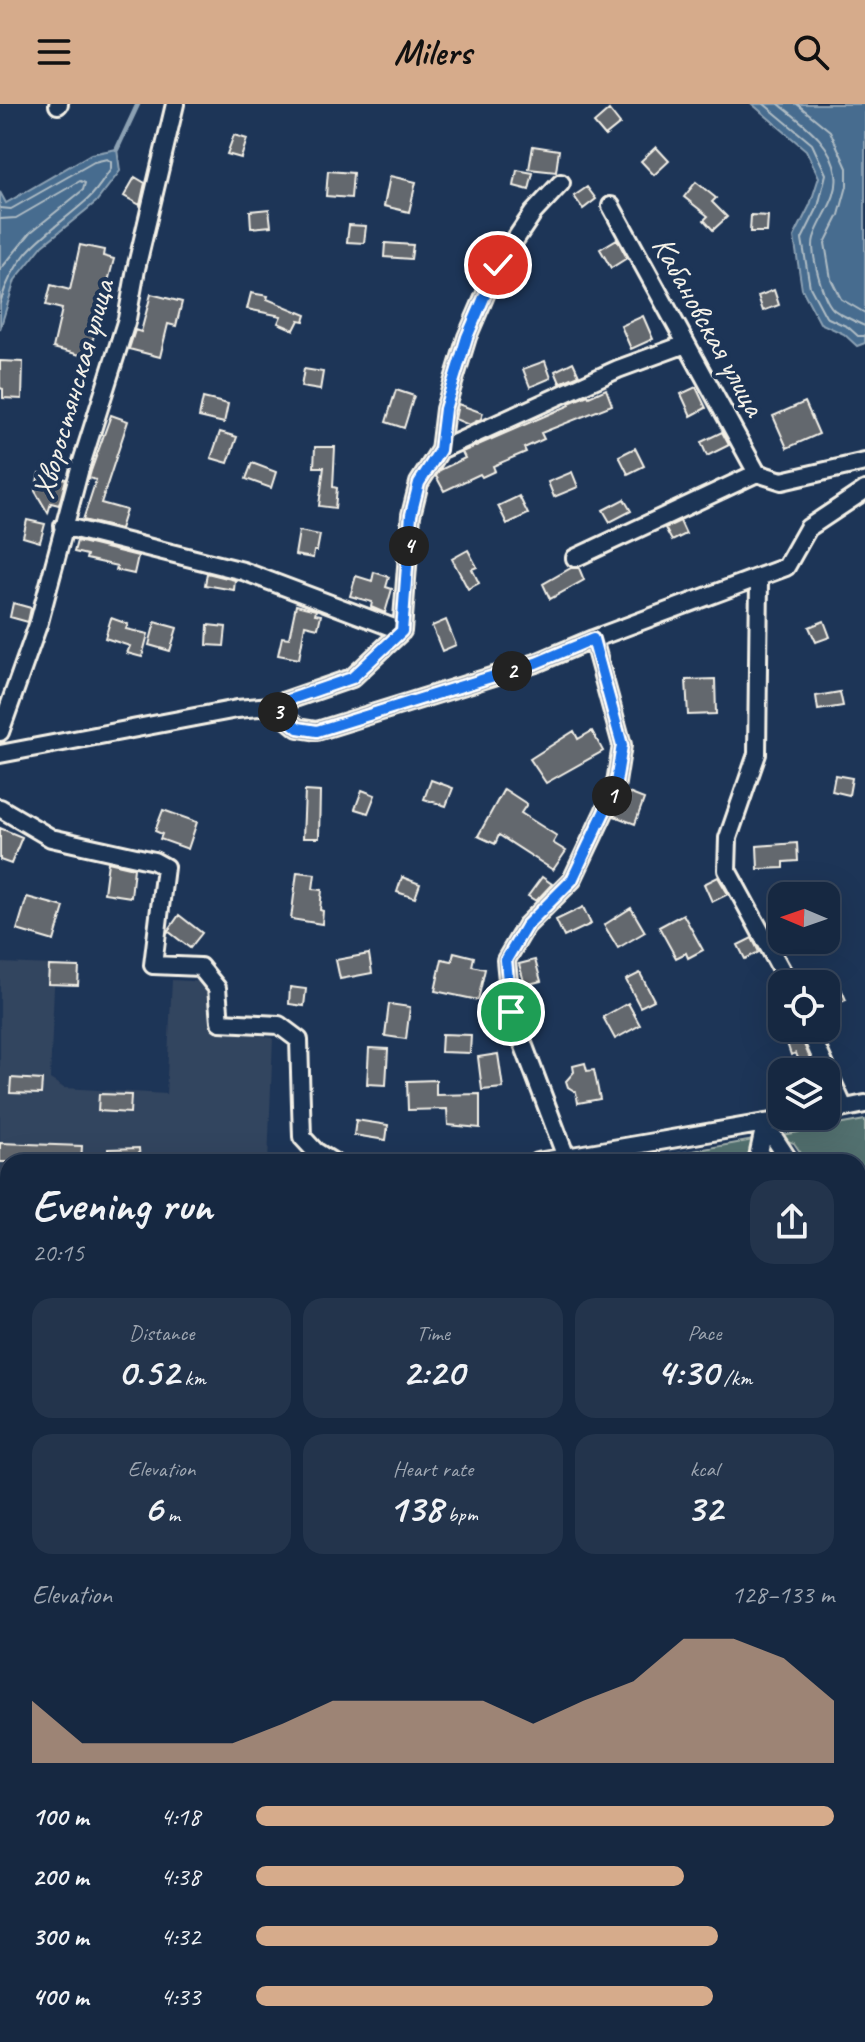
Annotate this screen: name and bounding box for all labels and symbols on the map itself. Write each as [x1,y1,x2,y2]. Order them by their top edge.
street label: Кабановская улица [643,229,776,425]
pin [464,231,532,299]
street label: Хворостянская улица [22,273,124,503]
pin: 4 [389,526,429,566]
pin: 2 [492,651,532,691]
pin: 3 [258,692,298,732]
pin: 1 [592,776,632,816]
north arrow [768,882,840,954]
pin [477,978,545,1046]

